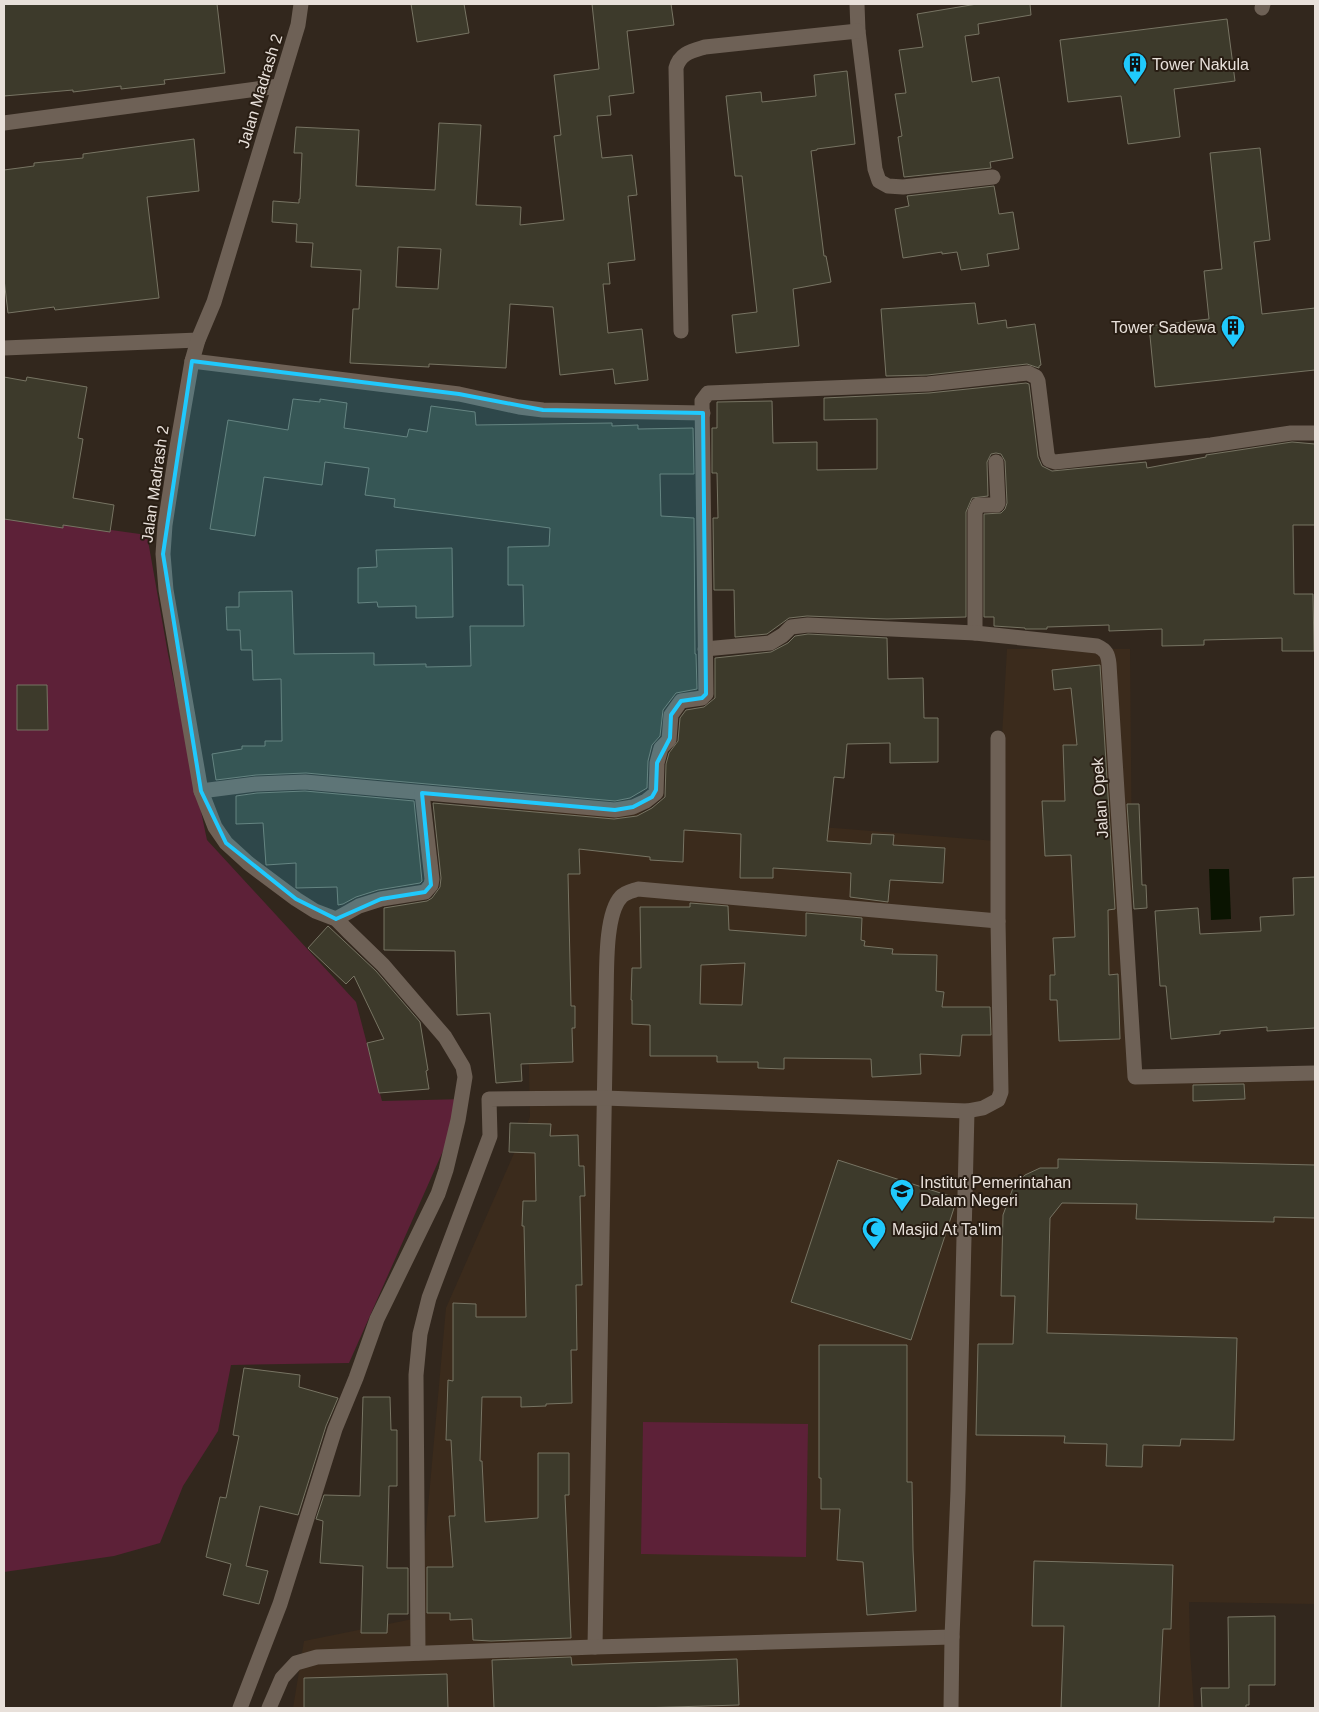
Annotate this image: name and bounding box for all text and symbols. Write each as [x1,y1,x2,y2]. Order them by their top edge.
street label: Jalan Madrash 2 [235,32,285,150]
building icon: Tower Nakula [1122,51,1148,85]
place label: Tower Nakula [1152,56,1249,73]
building icon: Tower Sadewa [1220,314,1246,348]
place label: Tower Sadewa [1111,319,1216,336]
street label: Jalan Madrash 2 [138,424,172,544]
street label: Jalan Opek [1089,756,1111,839]
place label: Institut Pemerintahan Dalam Negeri [920,1174,1071,1209]
school or university icon: Institut Pemerintahan Dalam Negeri [889,1178,915,1212]
mosque icon: Masjid At Ta'lim [861,1216,887,1250]
place label: Masjid At Ta'lim [892,1221,1001,1238]

